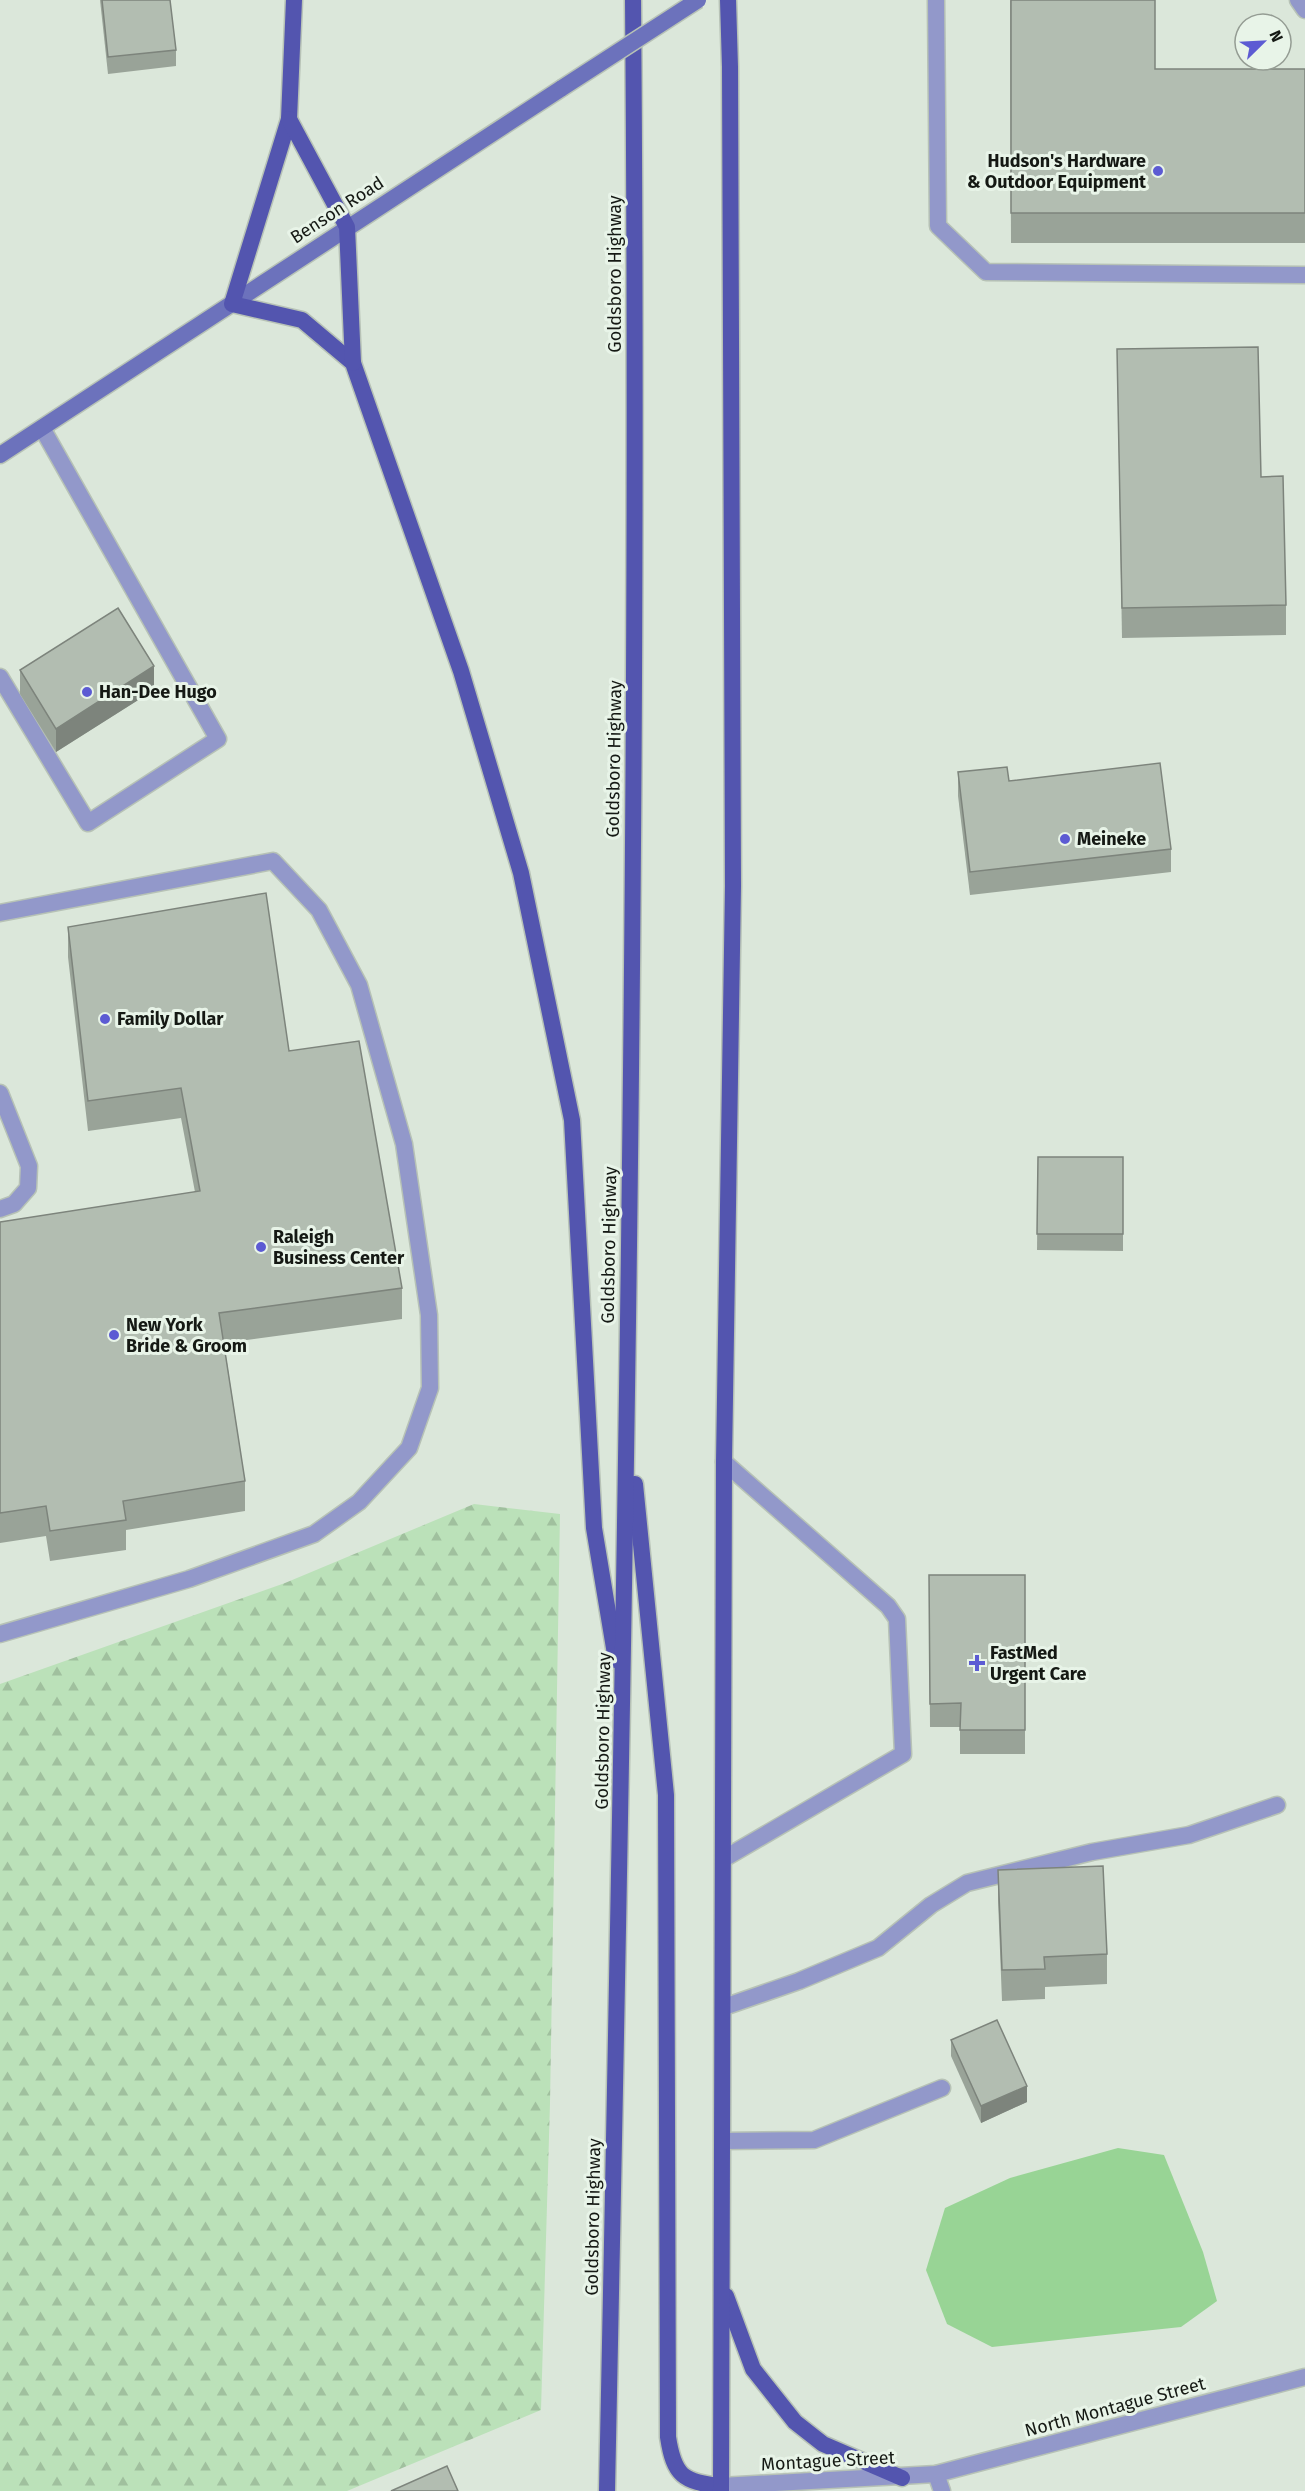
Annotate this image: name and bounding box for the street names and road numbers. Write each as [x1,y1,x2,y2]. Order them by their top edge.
street label: Benson Road [286,172,388,248]
street label: Goldsboro Highway [604,195,626,353]
street label: Goldsboro Highway [602,680,626,838]
street label: Goldsboro Highway [597,1166,621,1324]
street label: Goldsboro Highway [591,1652,615,1810]
street label: Goldsboro Highway [581,2138,605,2296]
street label: North Montague Street [1022,2372,1208,2442]
street label: Montague Street [760,2446,896,2475]

